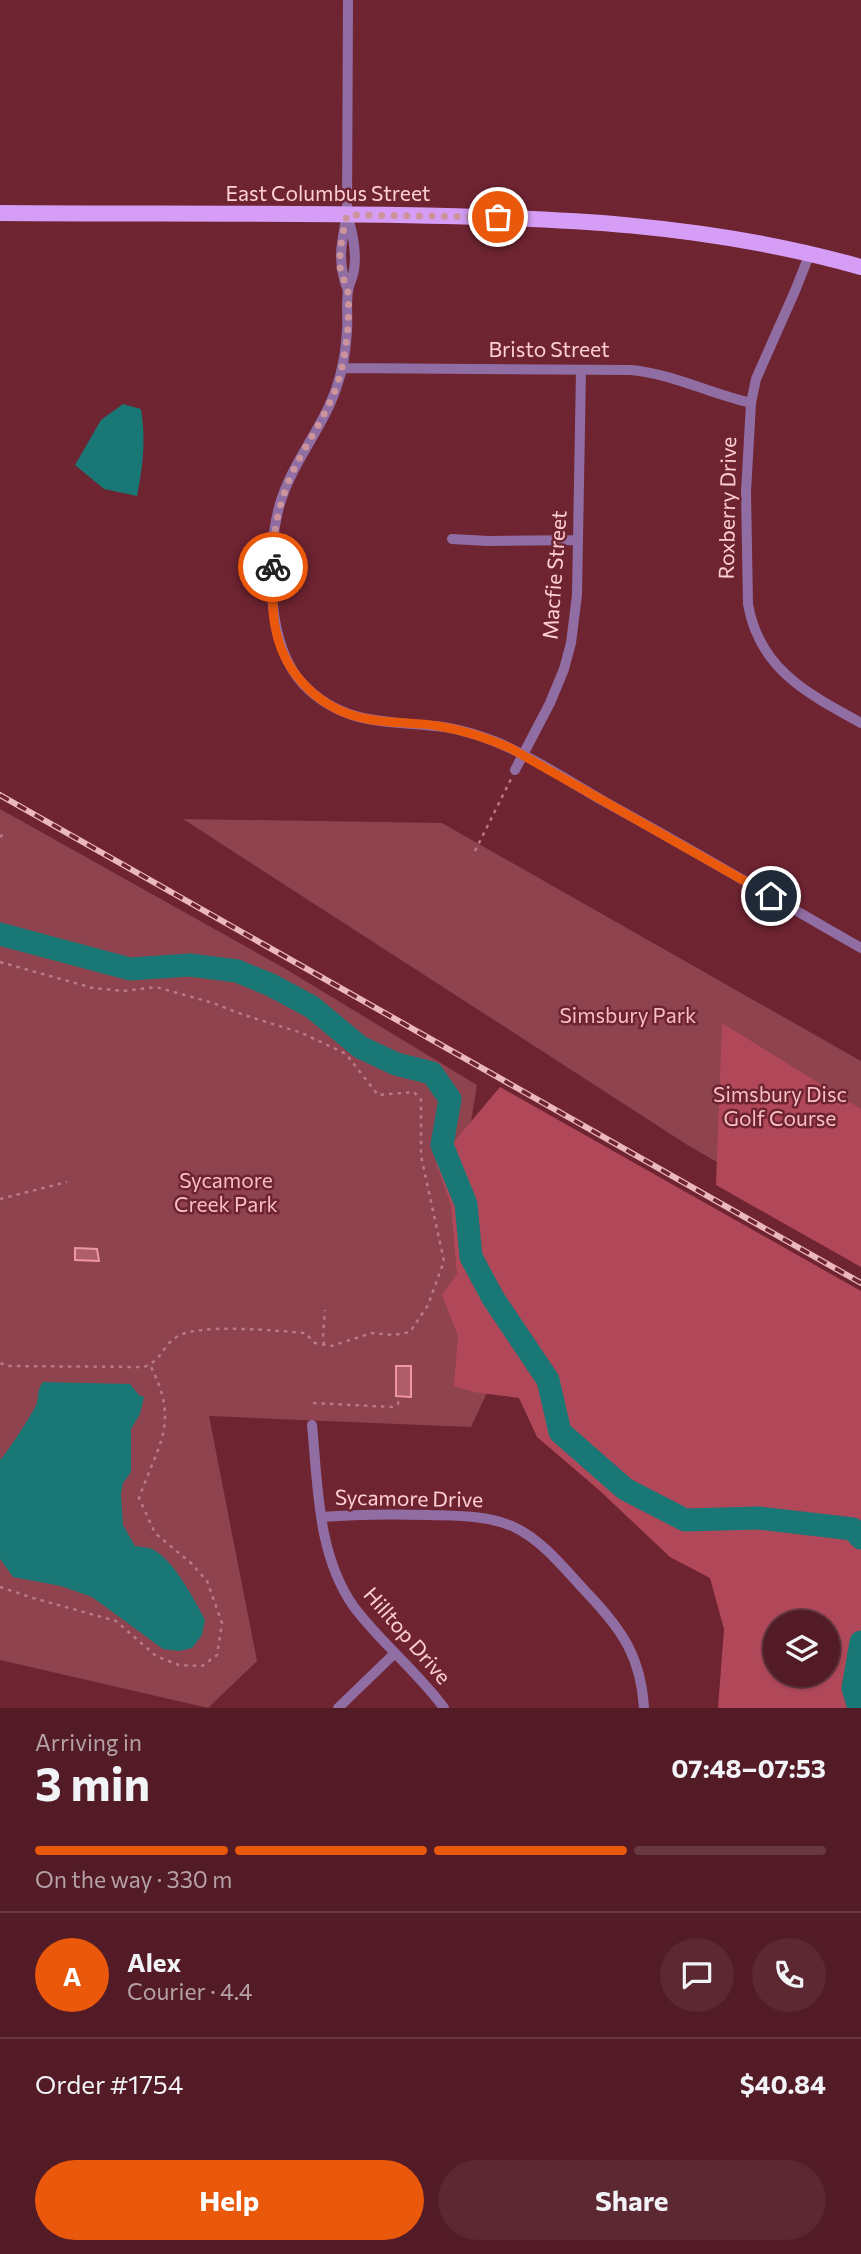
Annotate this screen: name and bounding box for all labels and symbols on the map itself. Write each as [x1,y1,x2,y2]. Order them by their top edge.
street label: East Columbus Street [226,180,430,205]
pin [468,187,528,247]
street label: Bristo Street [488,336,610,361]
street label: Roxberry Drive [713,437,740,579]
street label: Macfie Street [537,509,570,640]
courier [238,532,308,602]
pin [741,866,801,926]
park label: Simsbury Park [560,1002,696,1027]
park label: Simsbury Disc Golf Course [713,1081,847,1130]
park label: Sycamore Creek Park [174,1167,278,1216]
street label: Sycamore Drive [335,1484,483,1511]
street label: Hilltop Drive [359,1582,457,1688]

